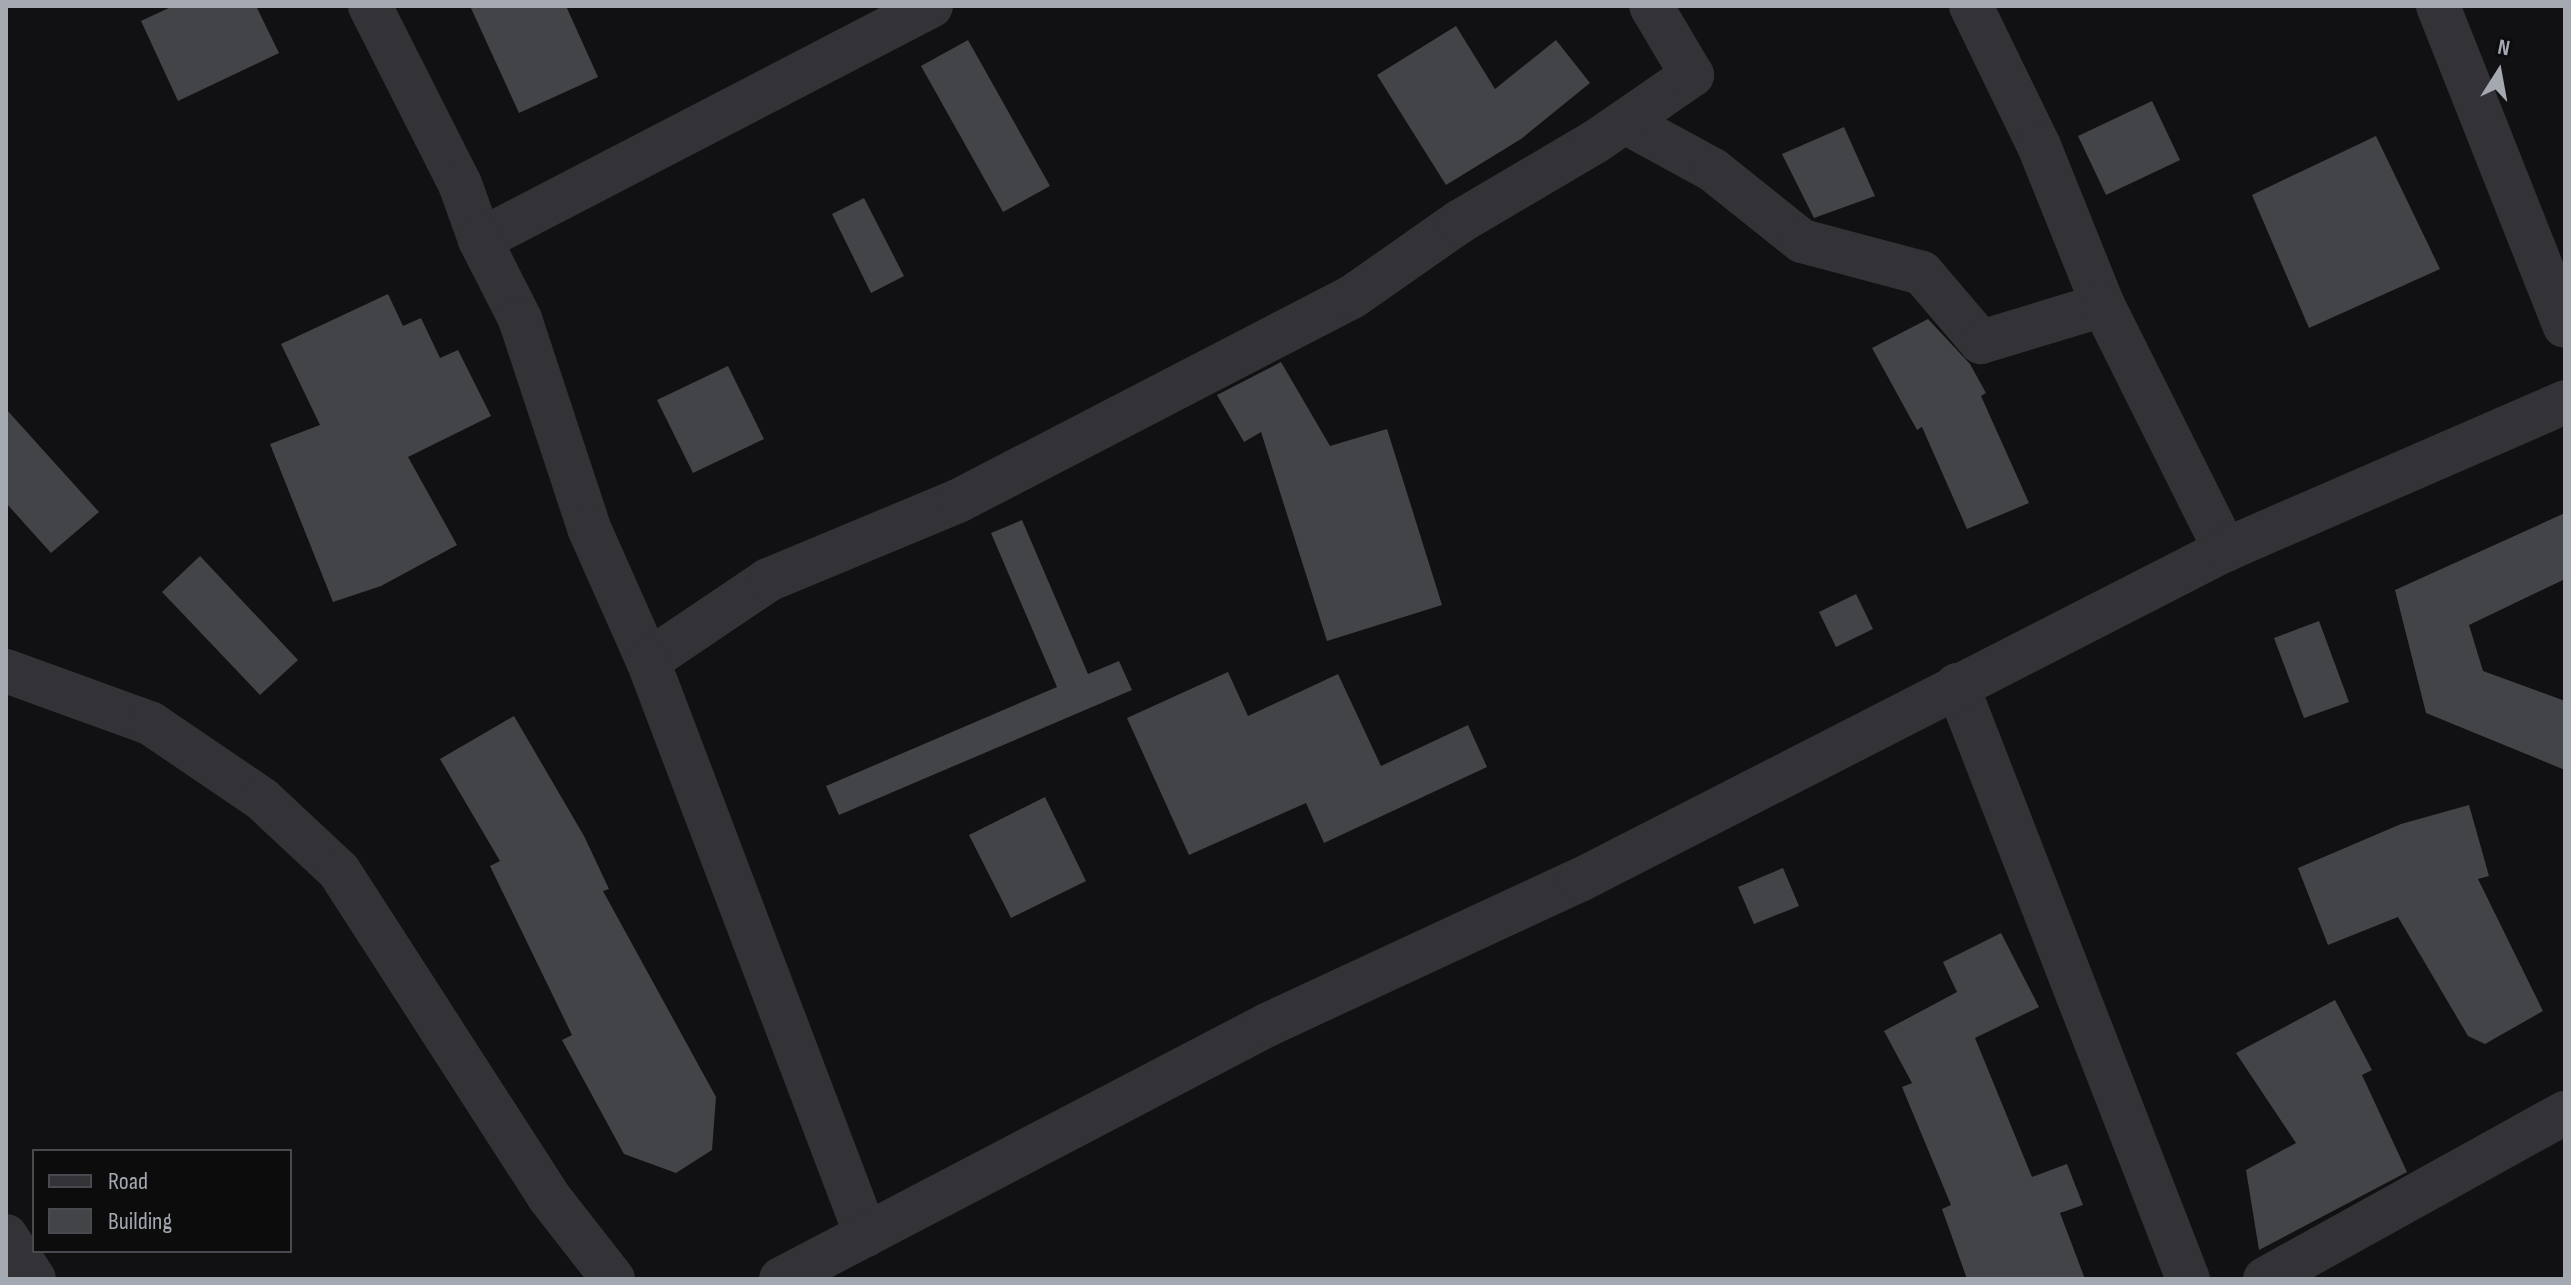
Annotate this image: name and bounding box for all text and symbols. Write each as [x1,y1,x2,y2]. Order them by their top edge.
north arrow [2459,32,2539,112]
text: N [2495,34,2512,62]
legend [32,1149,292,1253]
text: Road [108,1167,148,1196]
text: Building [108,1207,172,1236]

